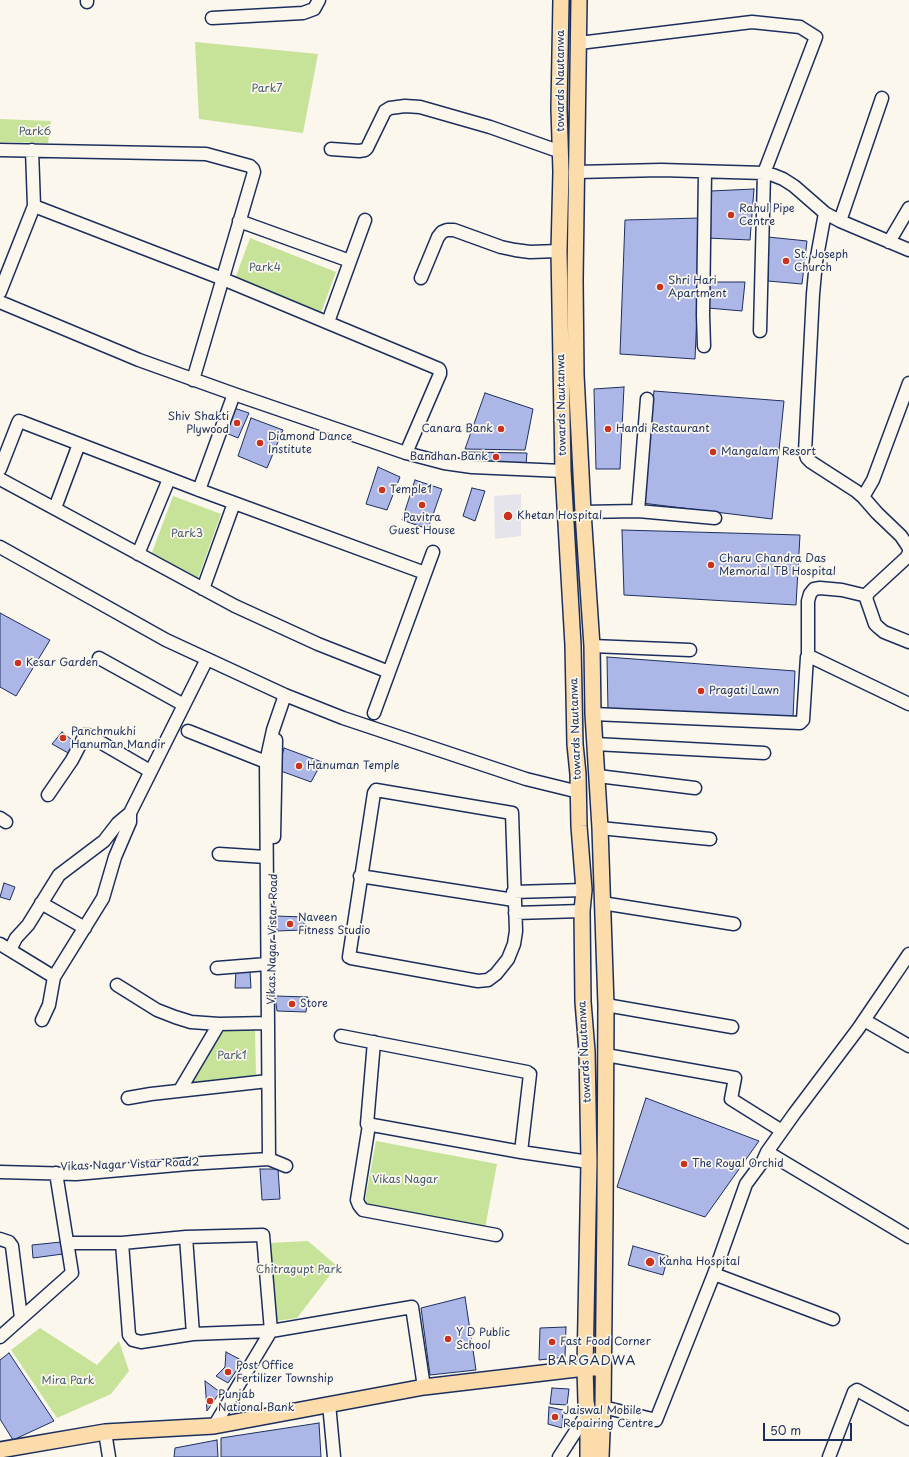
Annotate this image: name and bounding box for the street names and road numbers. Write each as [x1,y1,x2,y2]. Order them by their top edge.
street label: towards Nautanwa [554,30,568,132]
street label: towards Nautanwa [555,354,569,456]
street label: towards Nautanwa [568,678,584,780]
street label: Vikas Nagar Vistar Road [265,873,281,1005]
street label: towards Nautanwa [576,1001,594,1103]
street label: Vikas Nagar Vistar Road2 [60,1156,200,1174]

